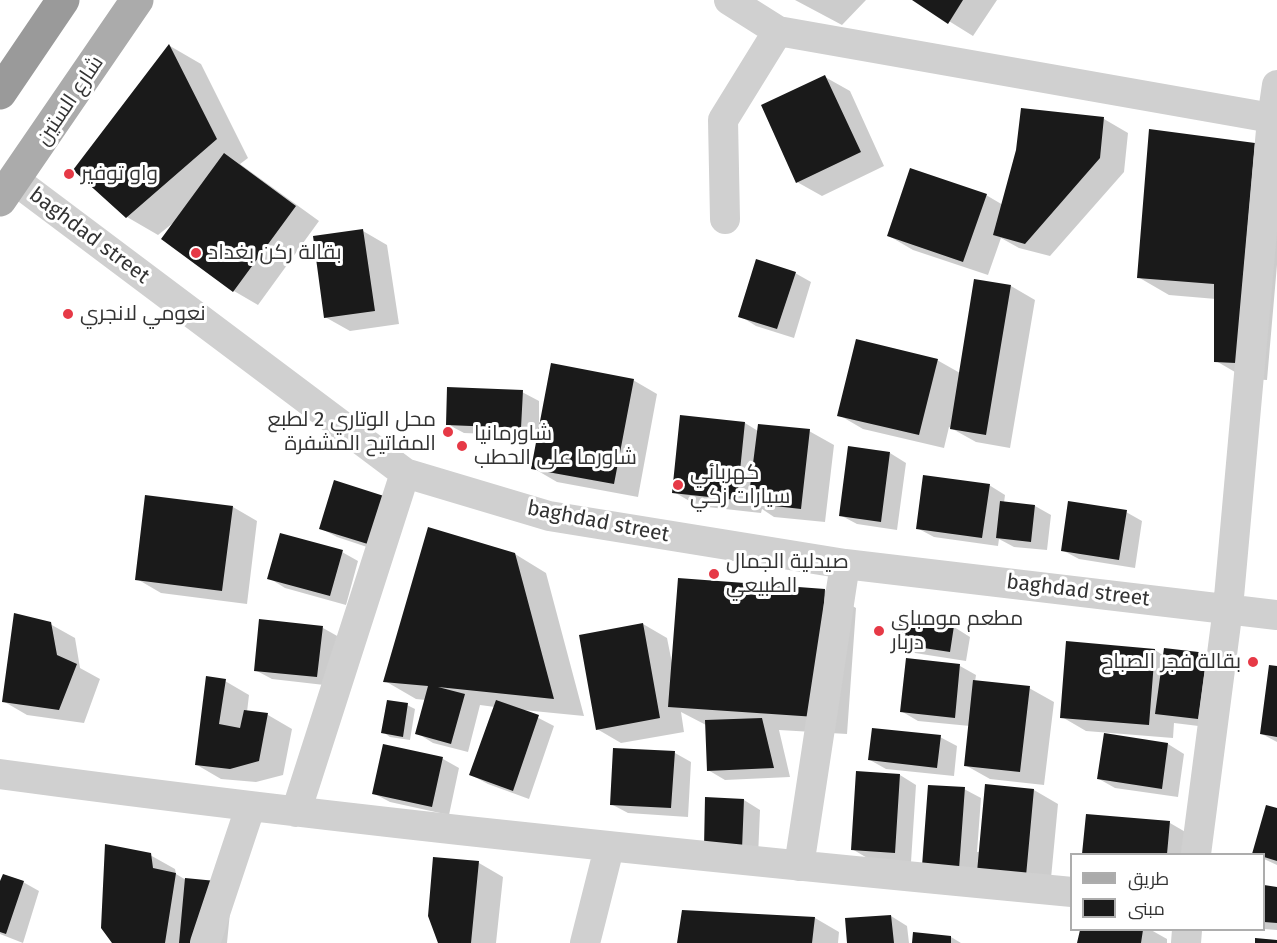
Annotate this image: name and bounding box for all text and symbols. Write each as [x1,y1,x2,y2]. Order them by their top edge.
street label: شارع الستين [31,51,109,151]
place label: واو توفير [81,161,158,187]
marker: واو توفير [62,167,76,181]
street label: baghdad street [24,183,154,289]
place label: بقالة ركن بغداد [208,240,342,266]
marker: بقالة ركن بغداد [189,246,203,260]
place label: نعومي لانجري [80,301,206,327]
marker: نعومي لانجري [61,307,75,321]
place label: محل الوتاري 2 لطبع المفاتيح المشفرة [267,407,436,457]
place label: شاورمانيا شاورما على الحطب [474,421,637,471]
marker: محل الوتاري 2 لطبع المفاتيح المشفرة [441,425,455,439]
marker: شاورمانيا شاورما على الحطب [455,439,469,453]
place label: كهربائي سيارات زكي [690,460,790,510]
marker: كهربائي سيارات زكي [671,478,685,492]
street label: baghdad street [525,496,671,548]
place label: صيدلية الجمال الطبيعي [726,549,849,599]
marker: صيدلية الجمال الطبيعي [707,567,721,581]
street label: baghdad street [1005,570,1151,612]
place label: مطعم مومباي دربار [891,606,1023,656]
marker: مطعم مومباي دربار [872,624,886,638]
place label: بقالة فجر الصباح [1101,649,1241,675]
marker: بقالة فجر الصباح [1246,655,1260,669]
legend [1070,853,1265,931]
text: طريق [1128,868,1169,890]
text: مبنى [1128,898,1165,920]

